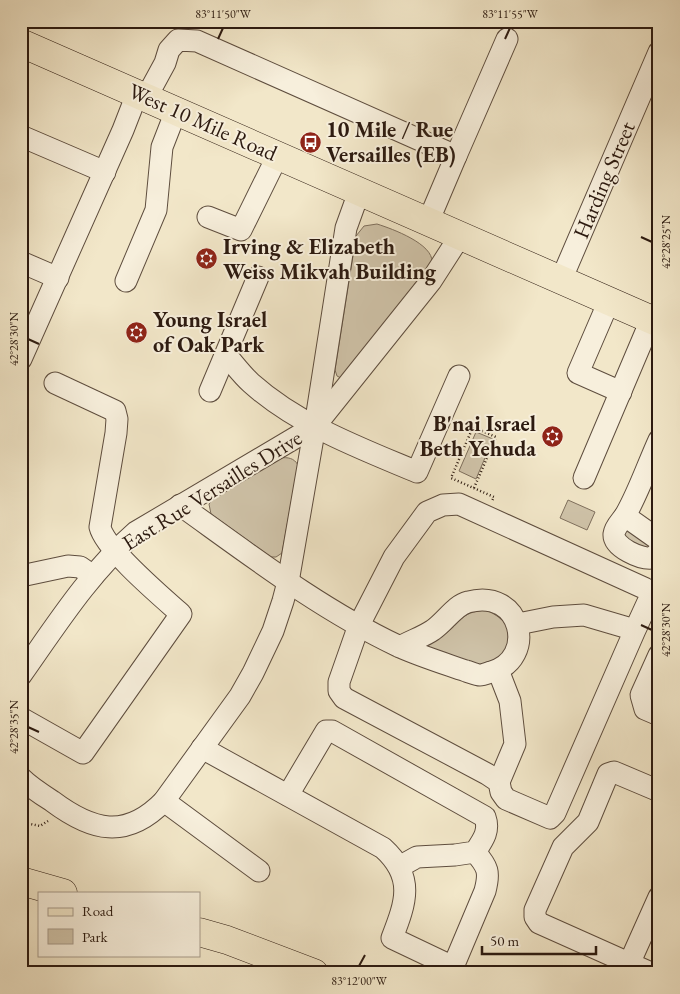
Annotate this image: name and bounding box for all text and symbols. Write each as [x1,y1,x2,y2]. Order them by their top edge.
text: 83°11'50"W [195,6,252,22]
text: 83°11'55"W [482,6,539,22]
street label: West 10 Mile Road [124,76,283,168]
place label: 10 Mile / Rue Versailles (EB) [326,115,456,169]
street label: Harding Street [566,117,642,243]
bus stop icon: 10 Mile / Rue Versailles (EB) [298,130,322,154]
text: 42°28'25"N [658,215,674,269]
place label: Irving & Elizabeth Weiss Mikvah Building [223,232,437,286]
synagogue icon: Irving & Elizabeth Weiss Mikvah Building [195,247,219,271]
place label: Young Israel of Oak Park [153,305,267,359]
text: 42°28'30"N [6,312,22,366]
synagogue icon: Young Israel of Oak Park [125,320,149,344]
place label: B'nai Israel Beth Yehuda [420,409,536,463]
street label: East Rue Versailles Drive [117,423,308,557]
synagogue icon: B'nai Israel Beth Yehuda [540,424,564,448]
text: 42°28'30"N [658,603,674,657]
text: 42°28'35"N [6,700,22,754]
legend [38,892,200,956]
text: Road [82,901,114,920]
scale bar [482,924,596,956]
text: Park [82,927,109,946]
text: 50 m [490,931,519,950]
text: 83°12'00"W [331,973,388,989]

